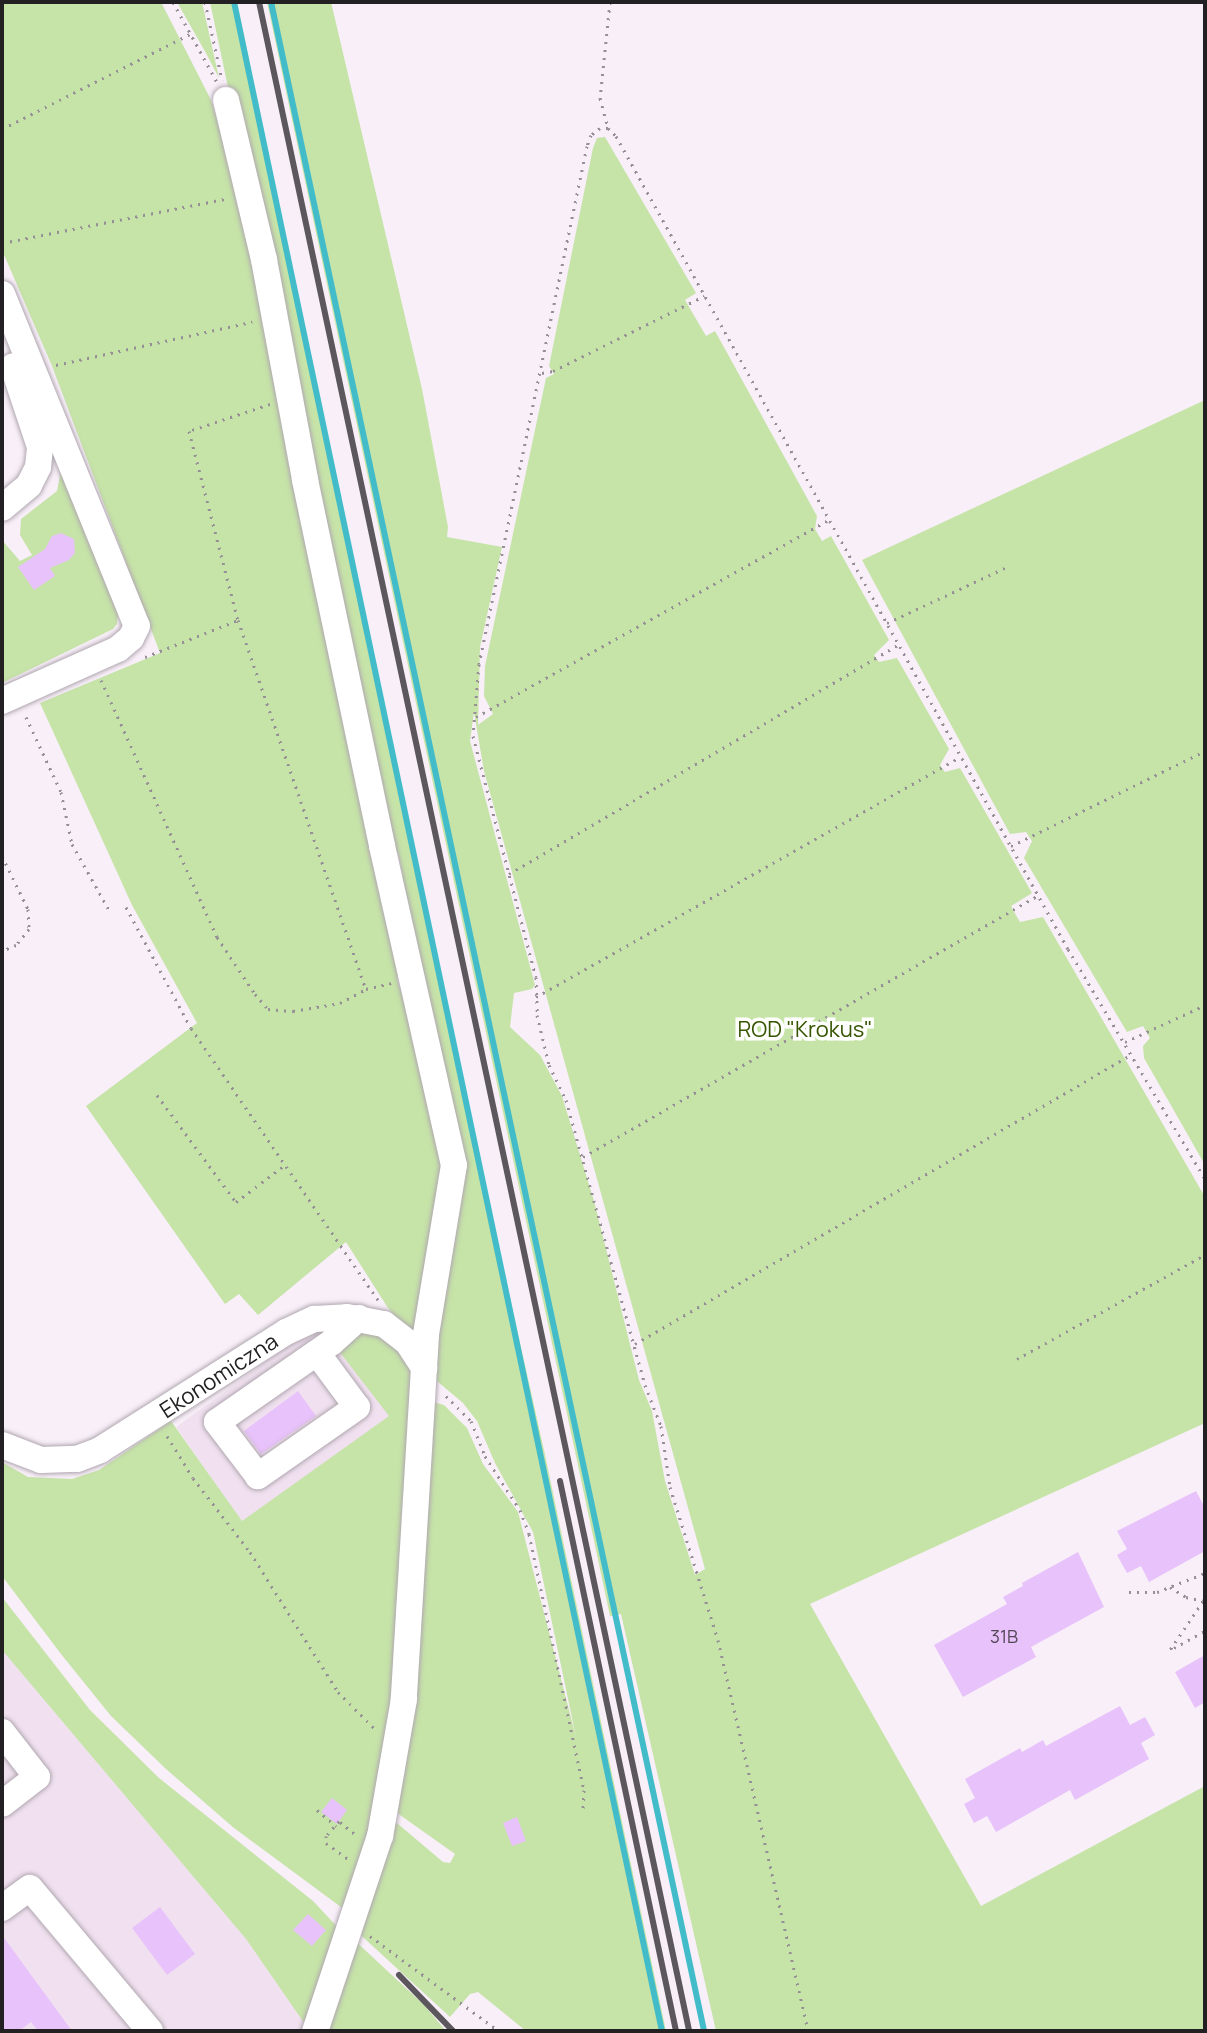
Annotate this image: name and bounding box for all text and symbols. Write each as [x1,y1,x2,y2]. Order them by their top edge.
park label: ROD "Krokus" [737,1017,873,1043]
street label: Ekonomiczna [155,1328,283,1424]
house number: 31B [990,1625,1018,1647]

